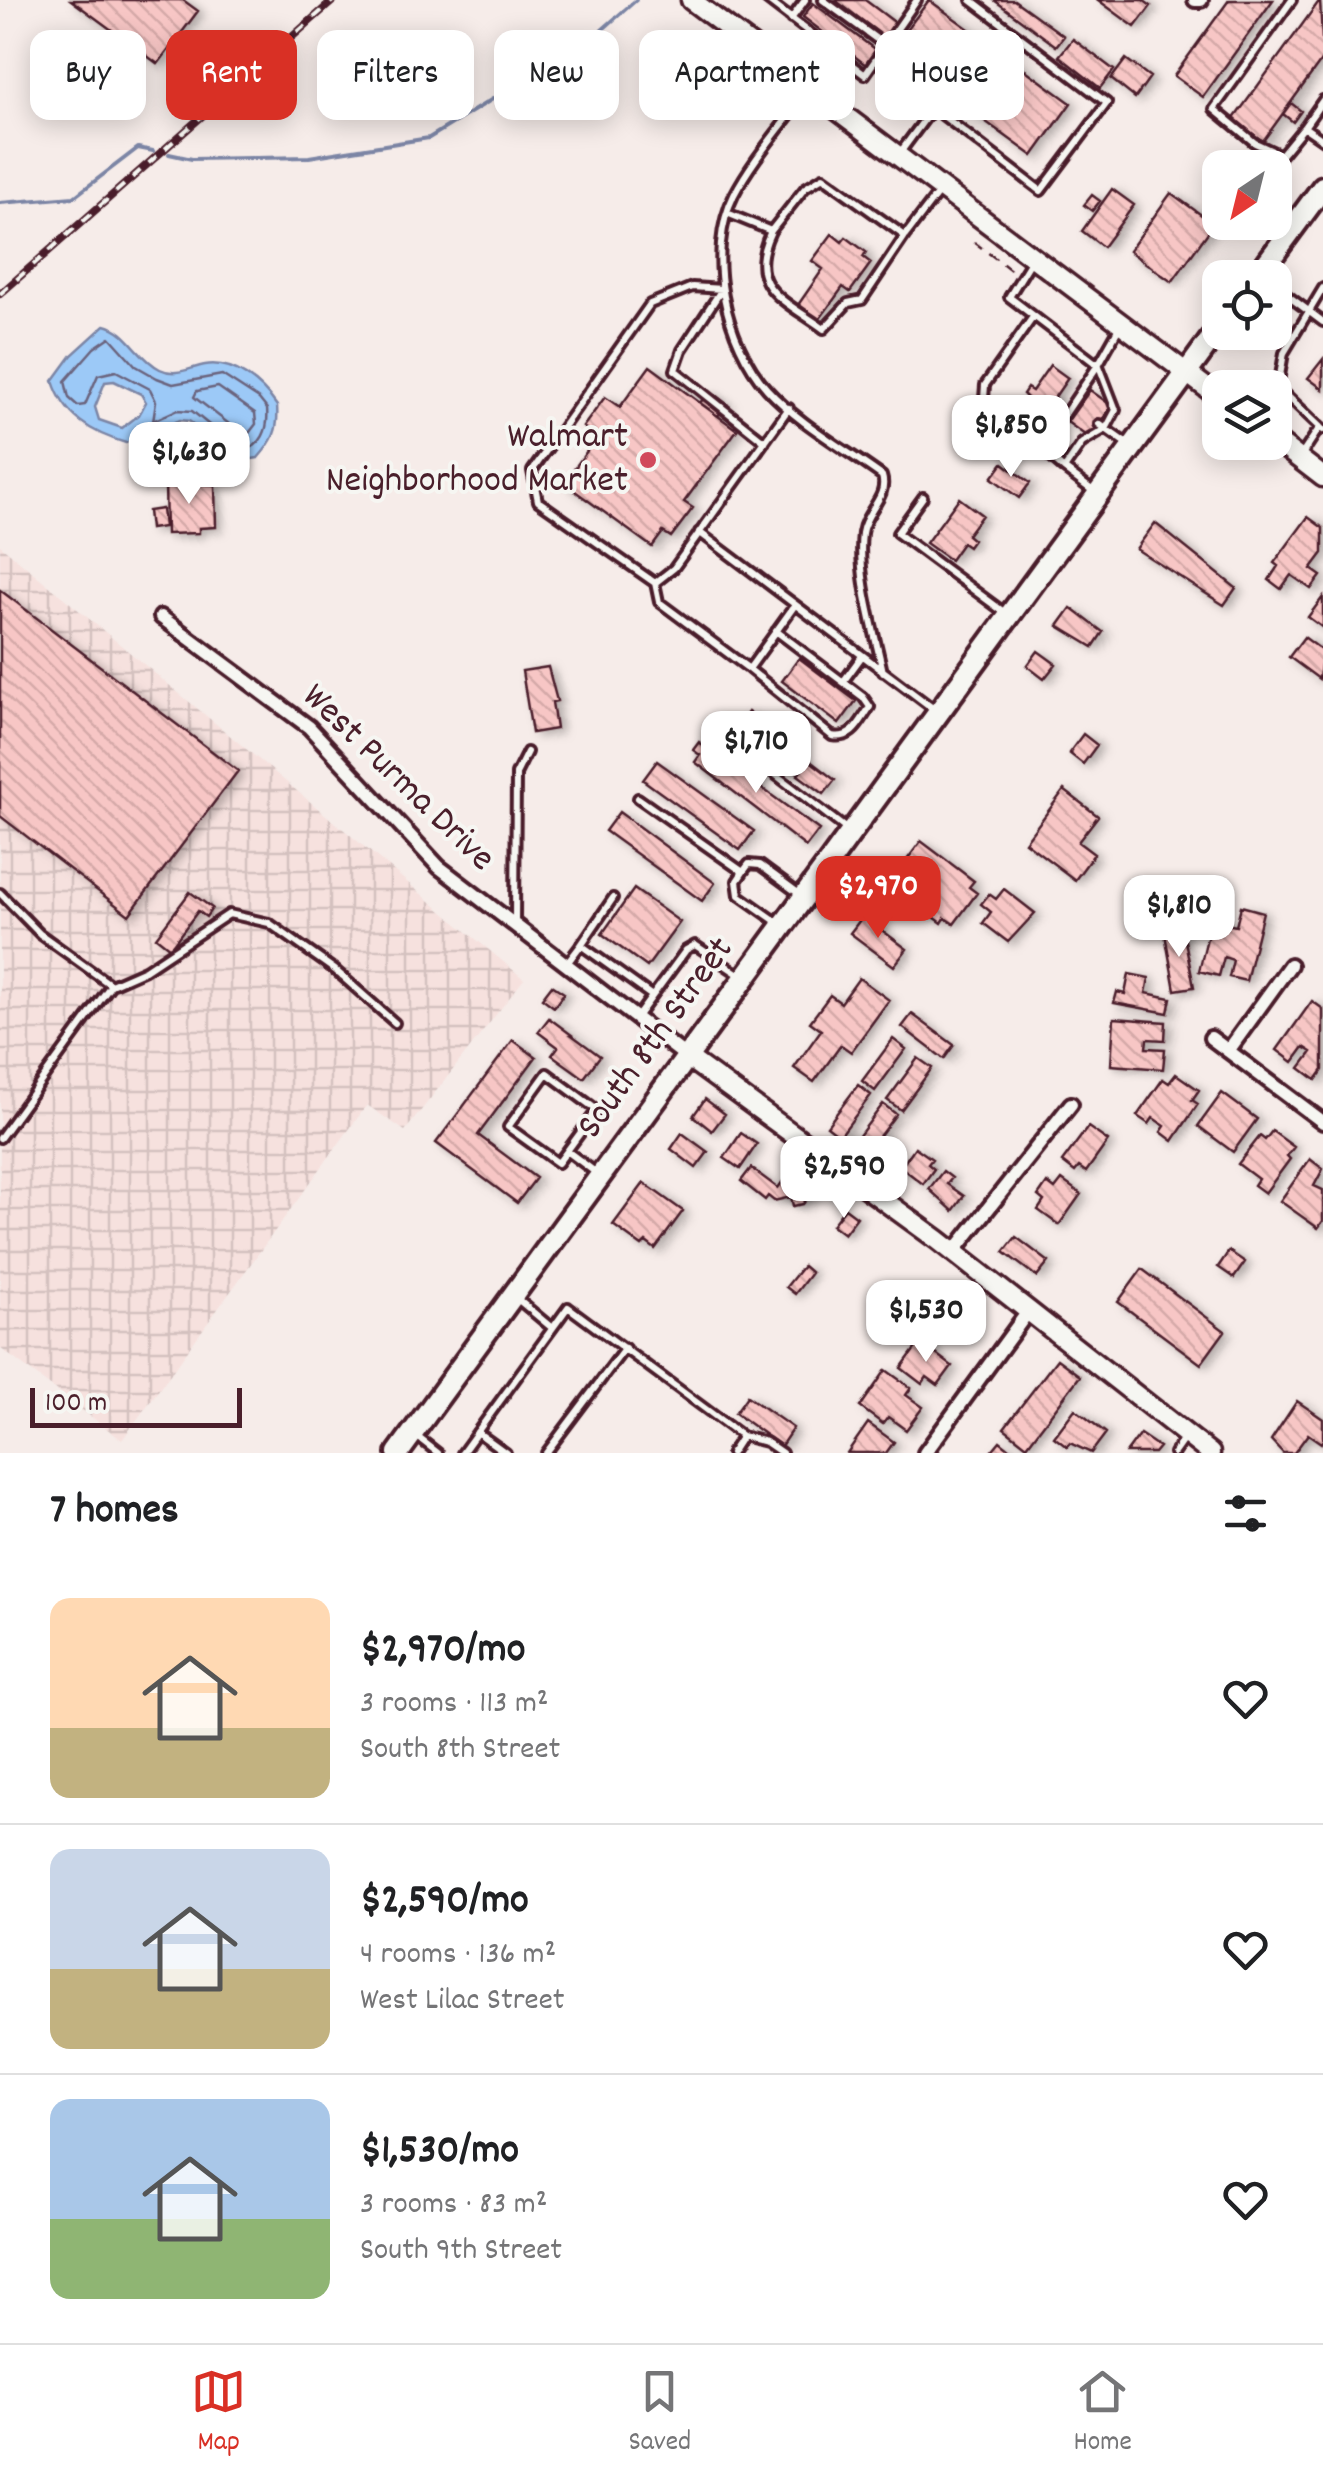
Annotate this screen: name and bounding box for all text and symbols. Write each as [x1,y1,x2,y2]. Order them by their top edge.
chip: Buy [30,30,146,120]
chip: Rent [166,30,297,120]
chip: Filters [317,30,474,120]
chip: New [494,30,619,120]
chip: Apartment [639,30,855,120]
chip: House [875,30,1024,120]
north arrow [1202,150,1292,240]
map controls [1202,150,1292,460]
button: locate [1202,260,1292,350]
button: layers [1202,370,1292,460]
pin: $1,850 [930,395,1092,480]
text: $1,850 [974,404,1048,450]
place label: Walmart Neighborhood Market [326,411,628,510]
pin: $1,630 [108,422,270,507]
text: $1,630 [151,431,227,477]
marker: Walmart Neighborhood Market [637,449,659,471]
street label: West Purma Drive [288,672,506,886]
pin: $1,710 [675,711,837,796]
text: $1,710 [723,720,789,766]
pin: $2,970 [797,856,959,941]
text: $2,970 [838,865,918,911]
pin: $1,810 [1098,875,1260,960]
text: $1,810 [1146,884,1212,930]
street label: South 8th Street [565,927,749,1151]
pin: $2,590 [763,1136,925,1221]
text: $2,590 [802,1145,886,1191]
pin: $1,530 [845,1280,1007,1365]
text: $1,530 [888,1289,964,1335]
scale bar [30,1383,242,1428]
text: 100 m [45,1385,107,1425]
text: 7 homes [50,1483,179,1543]
icon: filters [1218,1486,1273,1541]
text: $2,970/mo [360,1622,525,1682]
icon: home [130,1638,250,1758]
icon: heart [1218,1671,1273,1726]
text: 3 rooms · 113 m² [360,1682,549,1728]
text: South 8th Street [360,1728,560,1774]
text: $2,590/mo [360,1873,529,1933]
icon: home [130,1889,250,2009]
icon: heart [1218,1922,1273,1977]
text: 4 rooms · 136 m² [360,1933,556,1979]
text: West Lilac Street [360,1979,565,2025]
text: $1,530/mo [360,2123,519,2183]
icon: home [130,2139,250,2259]
icon: heart [1218,2172,1273,2227]
text: 3 rooms · 83 m² [360,2183,547,2229]
text: South 9th Street [360,2229,562,2275]
tab: Map [191,2364,246,2464]
tab: Saved [629,2364,691,2464]
tab: Home [1073,2364,1132,2464]

